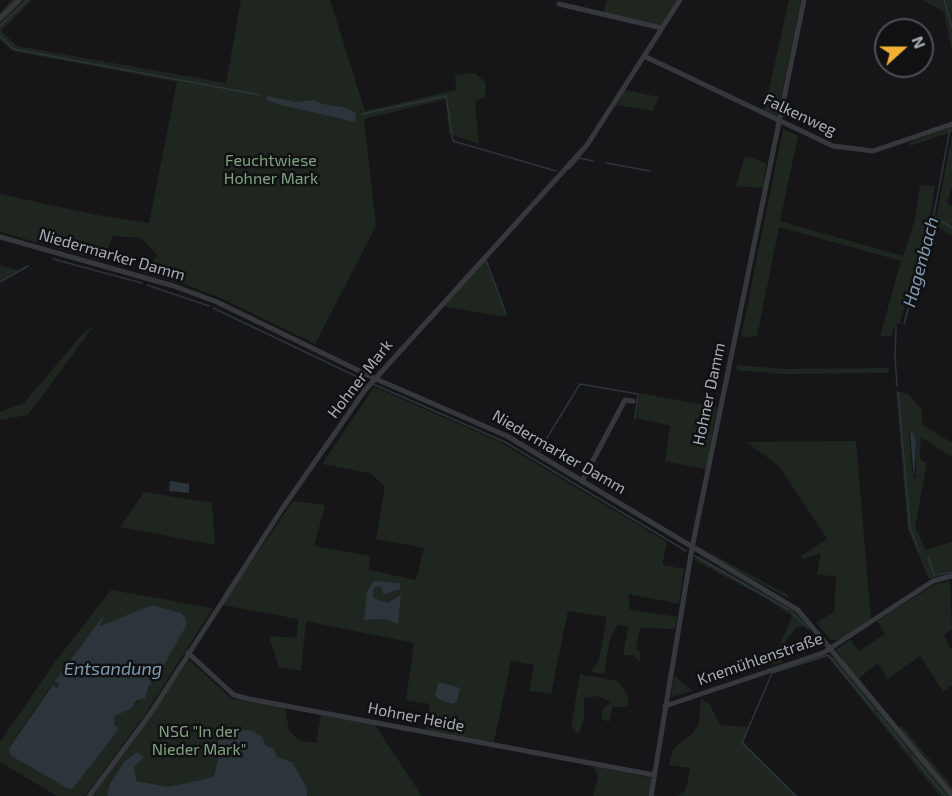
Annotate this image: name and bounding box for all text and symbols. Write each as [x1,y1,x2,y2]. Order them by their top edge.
north arrow [874,18,934,78]
text: N [908,33,930,51]
street label: Falkenweg [760,90,840,140]
park label: Feuchtwiese Hohner Mark [224,151,318,189]
water label: Hagenbach [899,215,943,309]
street label: Niedermarker Damm [37,225,187,285]
street label: Hohner Mark [323,336,397,422]
street label: Hohner Damm [689,341,729,447]
street label: Niedermarker Damm [489,406,629,498]
street label: Knemühlenstraße [695,629,825,689]
water label: Entsandung [64,658,162,680]
street label: Hohner Heide [366,698,466,736]
park label: NSG "In der Nieder Mark" [152,722,246,760]

